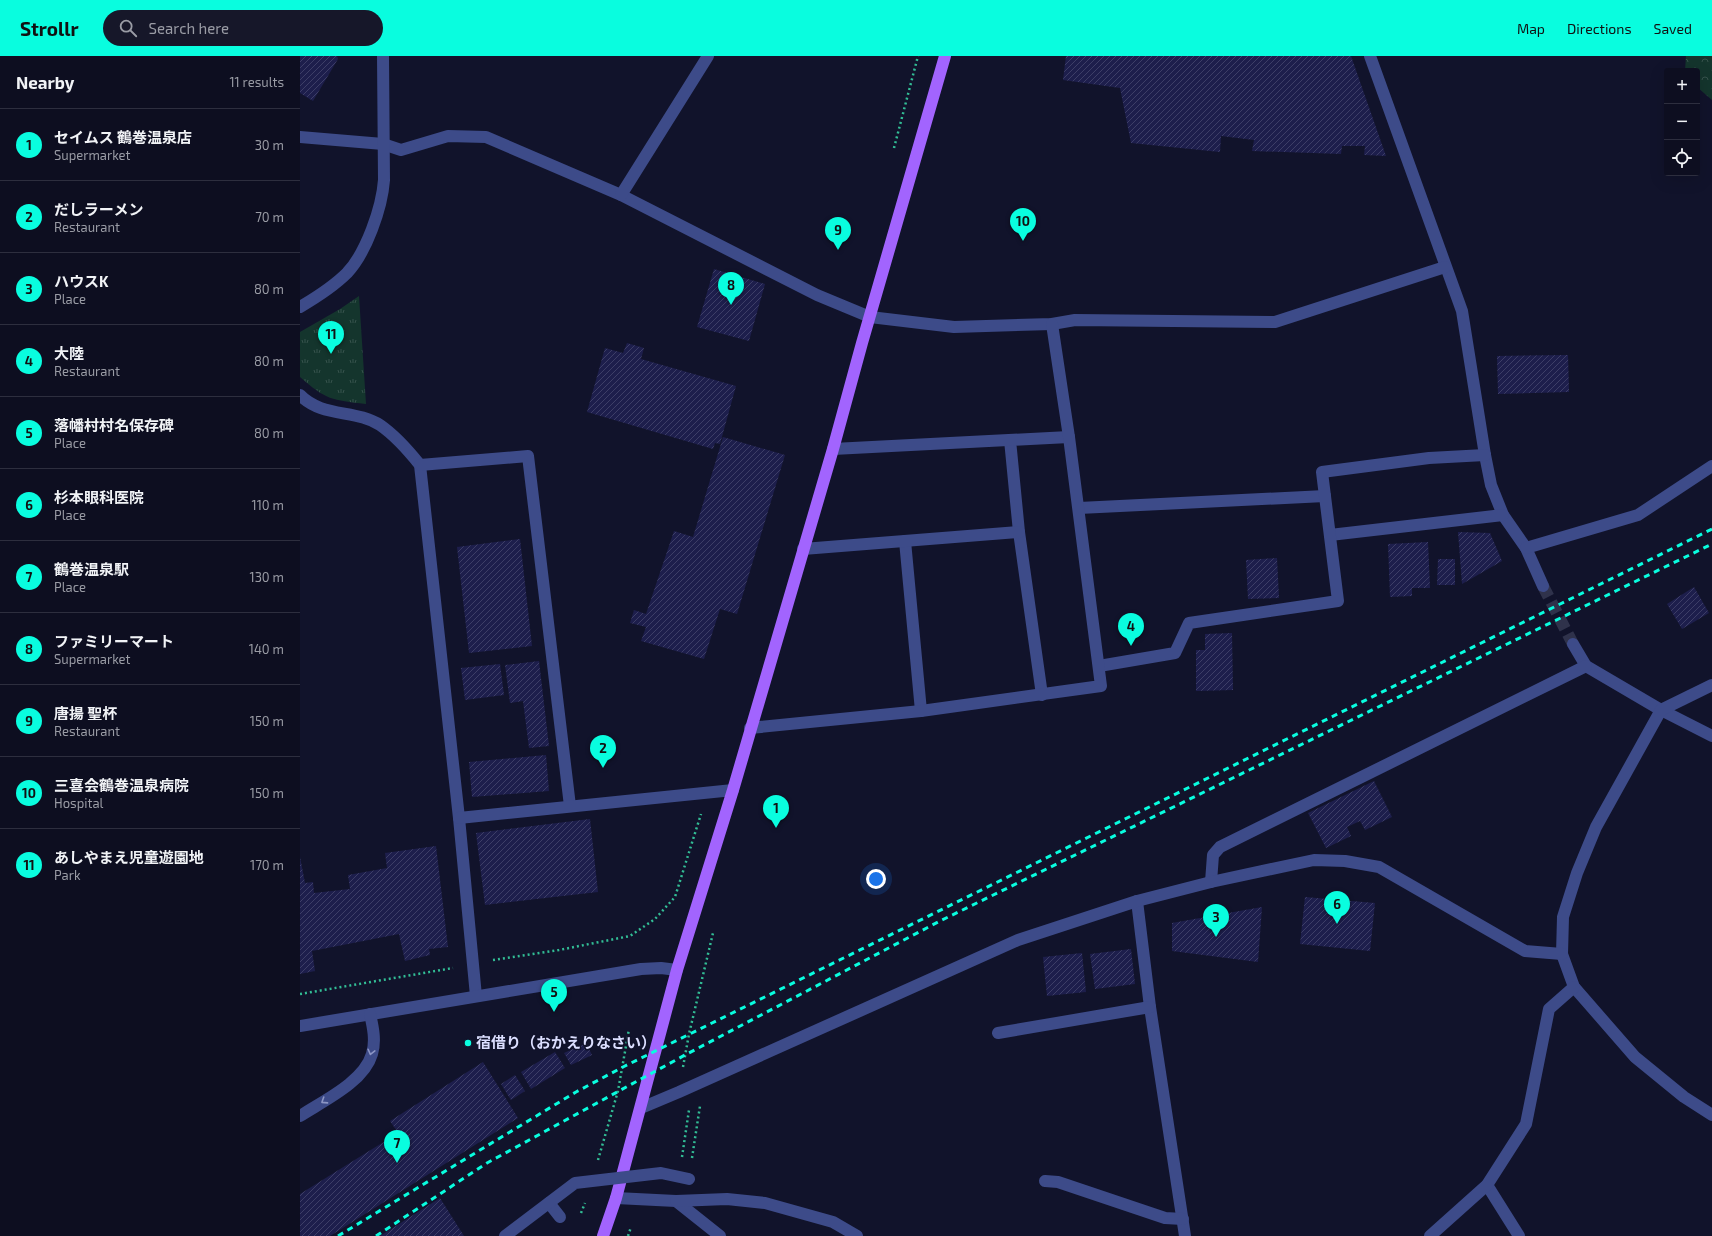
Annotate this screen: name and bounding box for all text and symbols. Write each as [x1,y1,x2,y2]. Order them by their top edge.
search box [103,10,383,46]
text: Strollr [20,17,79,40]
icon: search [117,17,139,39]
text: Search here [149,19,229,37]
text: Map [1517,20,1545,37]
text: Directions [1567,20,1632,37]
text: Saved [1654,20,1692,37]
map controls [1664,68,1700,176]
button: + [1664,68,1700,104]
text: Nearby [16,72,74,92]
text: 11 results [229,74,284,90]
button: − [1664,104,1700,140]
text: セイムス 鶴巻温泉店 [54,128,192,146]
text: 1 [26,137,32,153]
text: 30 m [255,137,284,153]
button: locate [1664,140,1700,176]
text: Supermarket [54,147,131,163]
text: だしラーメン [54,200,143,218]
pin: 10 [1010,208,1036,241]
text: 2 [25,209,33,225]
text: 70 m [255,209,284,225]
pin: 9 [825,217,851,250]
text: Restaurant [54,219,120,235]
text: ハウスK [54,272,109,290]
pin: 8 [718,272,744,305]
text: 3 [25,281,33,297]
text: 80 m [254,281,284,297]
text: Place [54,291,86,307]
pin: 11 [318,321,344,354]
text: 大陸 [54,344,84,362]
text: 4 [25,353,33,369]
text: 80 m [254,353,284,369]
text: Restaurant [54,363,120,379]
text: 落幡村村名保存碑 [54,416,174,434]
text: 5 [25,425,33,441]
text: 80 m [254,425,284,441]
text: Place [54,435,86,451]
text: 杉本眼科医院 [54,488,144,506]
text: 6 [25,497,33,513]
text: 110 m [252,497,284,513]
text: Place [54,507,86,523]
text: 鶴巻温泉駅 [54,560,129,578]
text: 7 [26,569,32,585]
text: 130 m [249,569,284,585]
text: Place [54,579,86,595]
pin: 4 [1118,613,1144,646]
text: ファミリーマート [54,632,174,650]
text: 8 [25,641,33,657]
text: 140 m [249,641,284,657]
text: Supermarket [54,651,131,667]
text: 唐揚 聖杯 [54,704,117,722]
text: 9 [25,713,33,729]
text: 150 m [250,713,284,729]
text: Restaurant [54,723,120,739]
pin: 2 [590,735,616,768]
text: 三喜会鶴巻温泉病院 [54,776,189,794]
text: 10 [22,785,36,801]
text: 150 m [250,785,284,801]
text: Hospital [54,795,103,811]
pin: 1 [763,795,789,828]
text: あしやまえ児童遊園地 [54,848,204,866]
text: 11 [23,857,35,873]
text: 170 m [250,857,284,873]
text: Park [54,867,81,883]
your location [866,869,886,889]
pin: 6 [1324,891,1350,924]
pin: 3 [1203,904,1229,937]
pin: 5 [541,979,567,1012]
place label: 宿借り（おかえりなさい） [476,1033,656,1051]
marker: 宿借り（おかえりなさい） [463,1038,473,1048]
one-way arrow [367,1049,376,1056]
one-way arrow [321,1096,328,1103]
pin: 7 [384,1130,410,1163]

